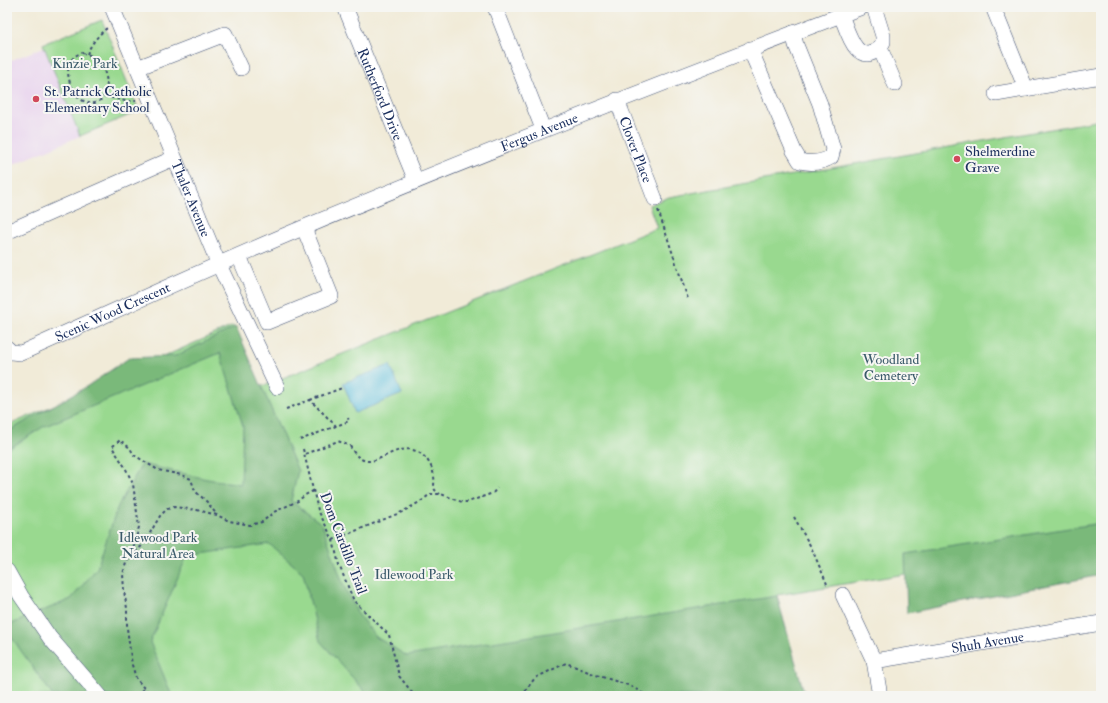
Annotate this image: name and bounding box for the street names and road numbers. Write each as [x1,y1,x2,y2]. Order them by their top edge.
street label: Rutherford Drive [354,45,407,143]
street label: Fergus Avenue [498,109,581,155]
street label: Clover Place [615,114,656,185]
street label: Thaler Avenue [167,157,214,239]
street label: Scenic Wood Crescent [52,279,173,346]
street label: Dom Cardillo Trail [316,490,371,597]
street label: Shuh Avenue [950,628,1025,657]

